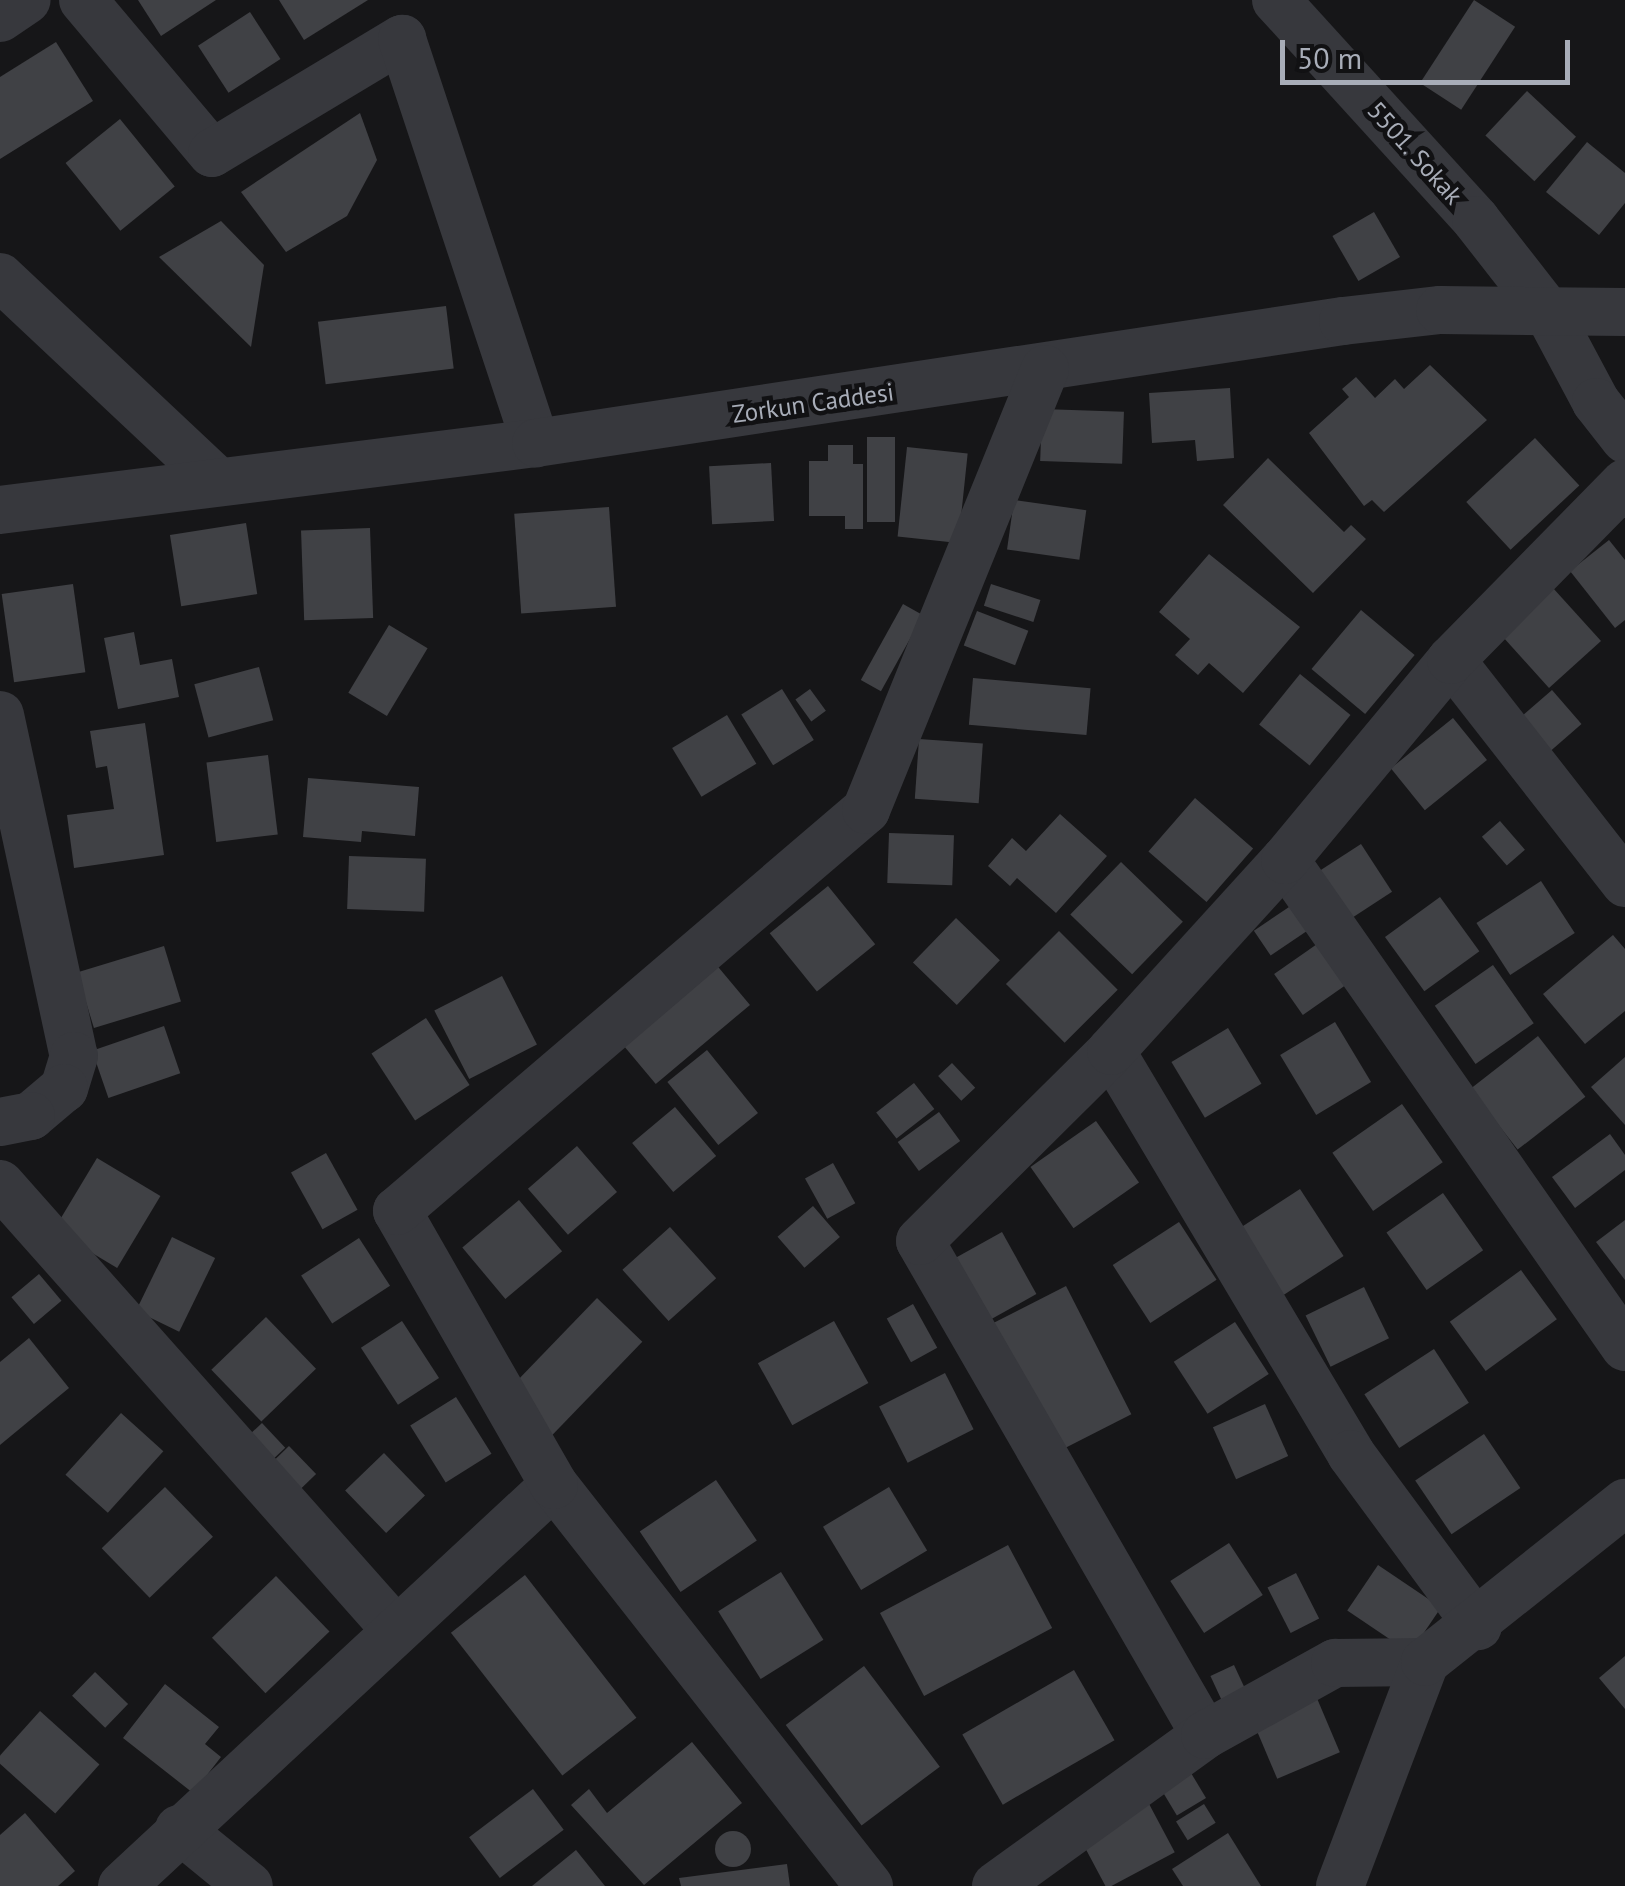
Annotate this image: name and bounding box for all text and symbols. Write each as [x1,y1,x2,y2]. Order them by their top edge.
scale bar [1285,20,1575,82]
text: 50 m [1297,38,1362,77]
street label: 5501. Sokak [1361,95,1469,211]
street label: Zorkun Caddesi [730,377,896,429]

